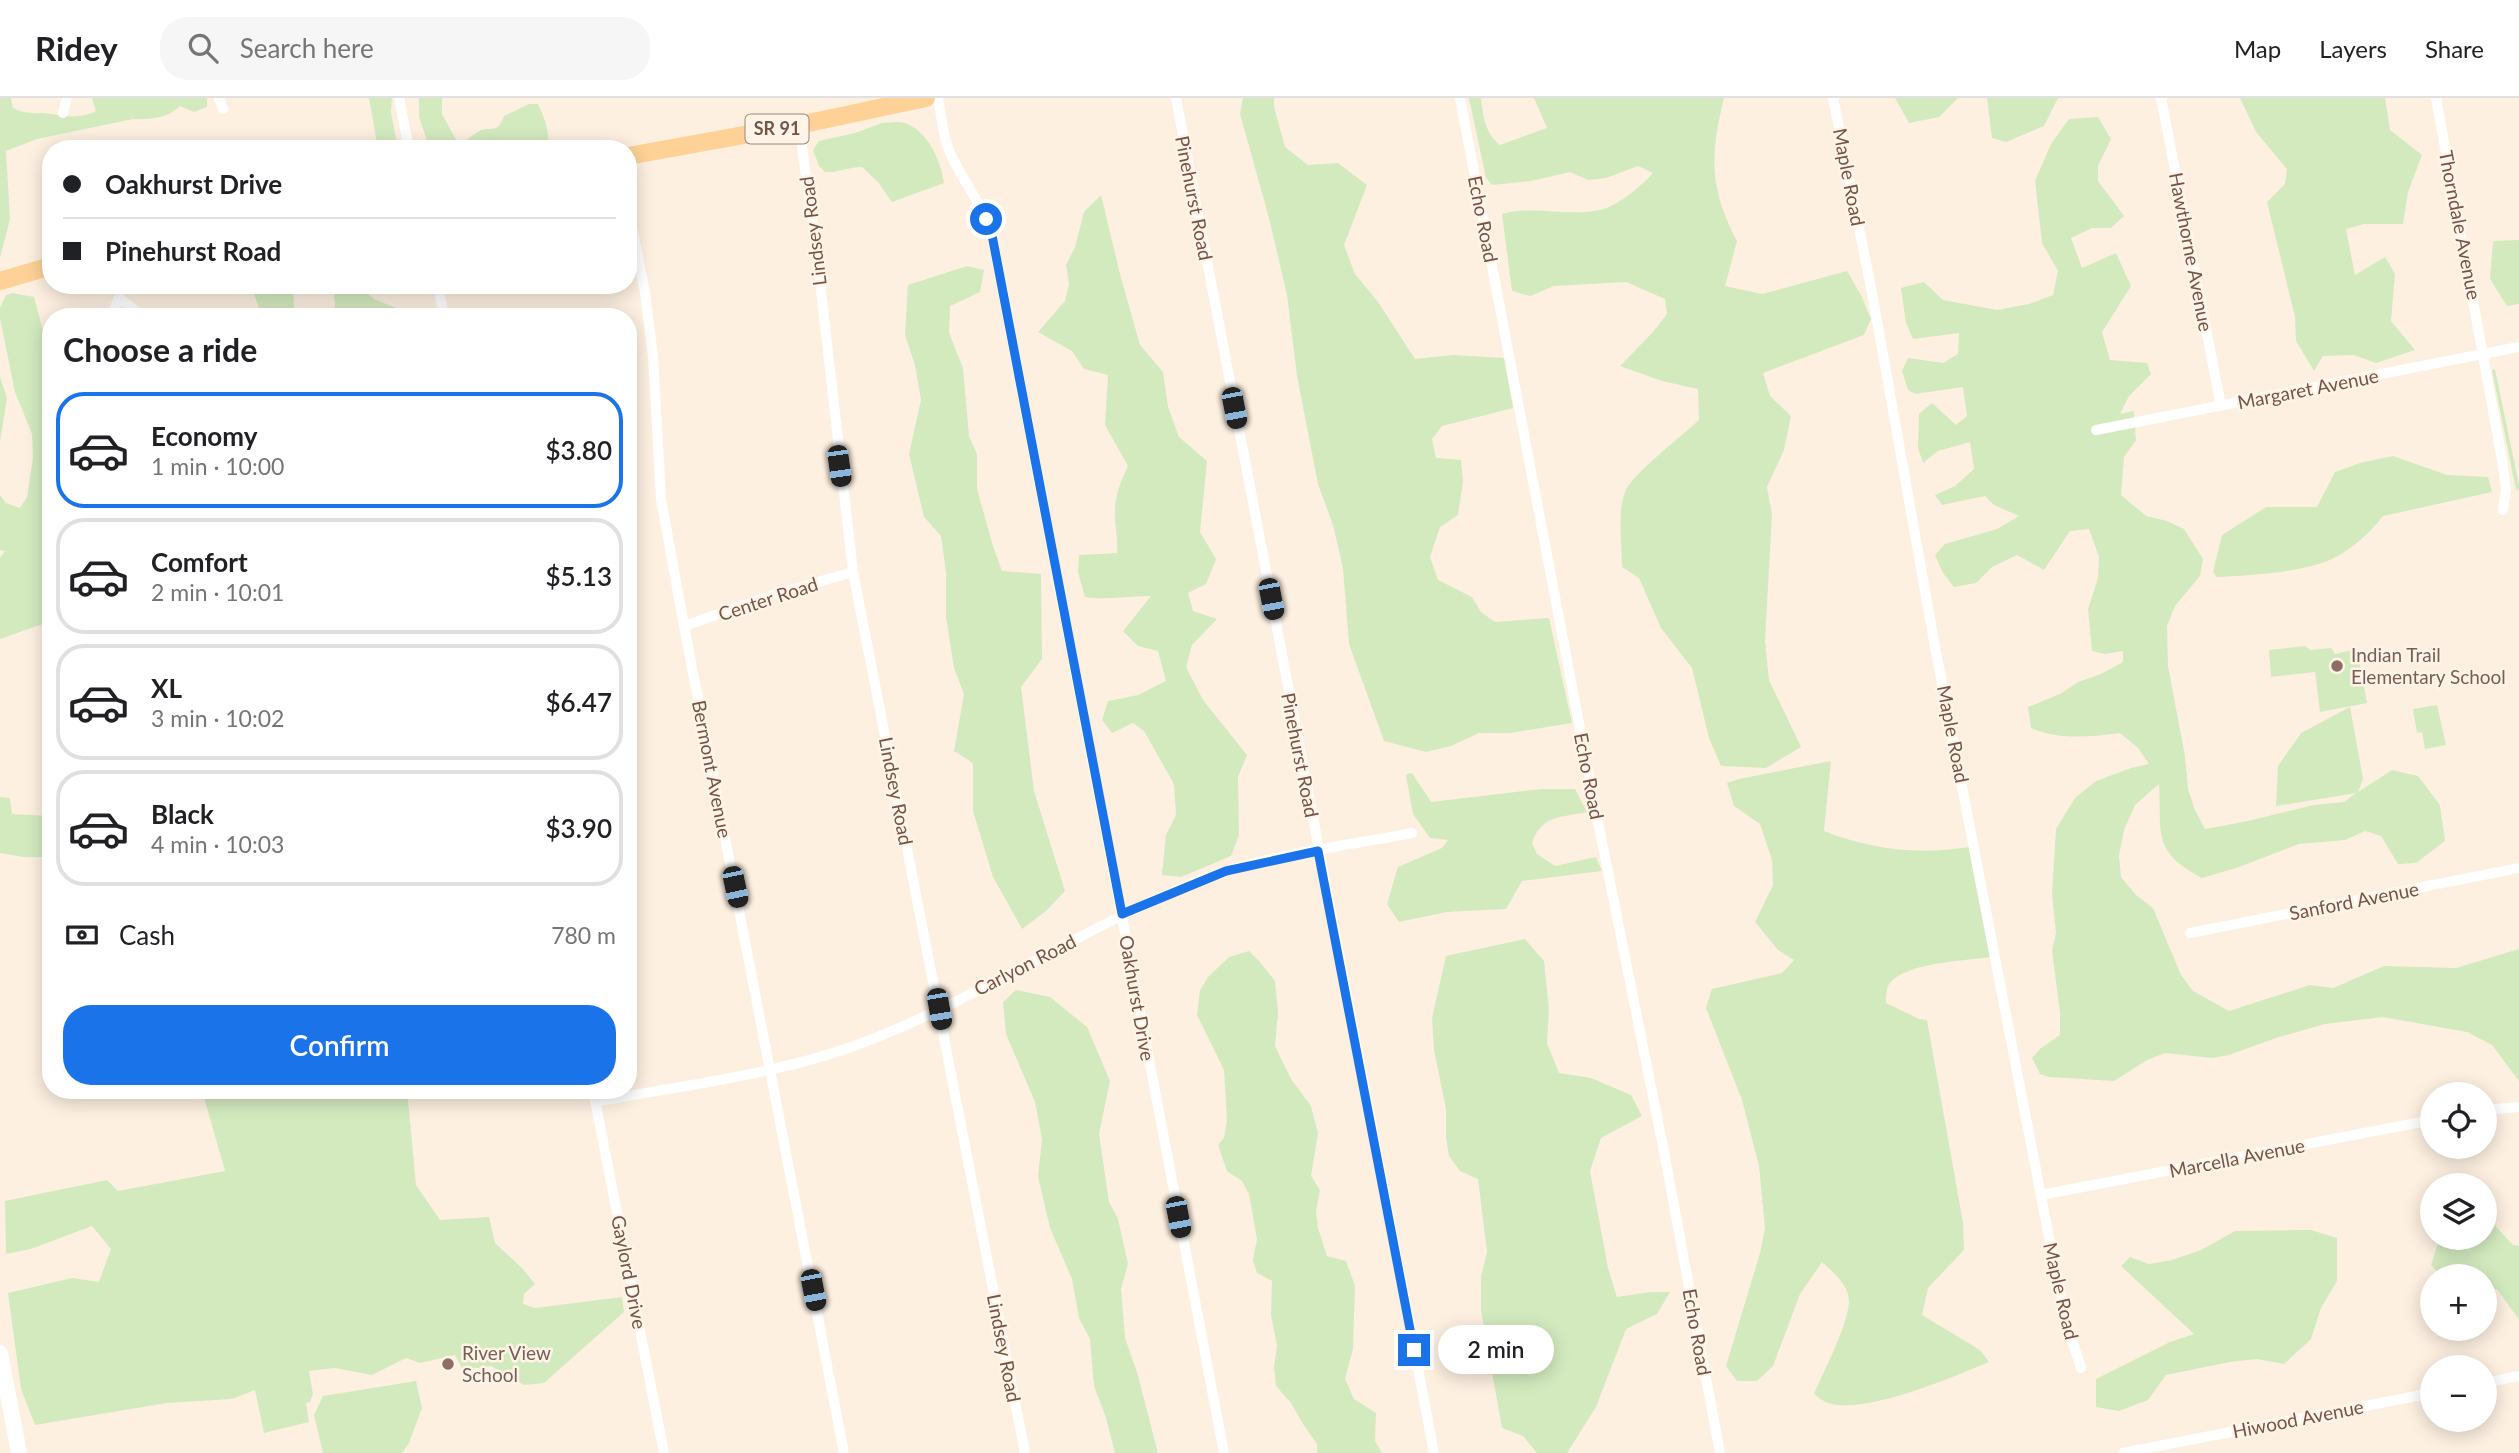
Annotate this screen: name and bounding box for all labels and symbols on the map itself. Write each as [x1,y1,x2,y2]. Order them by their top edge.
road number: SR 91 [746,114,808,144]
street label: Maple Road [1829,126,1870,228]
street label: Pinehurst Road [1171,134,1218,262]
street label: Thorndale Avenue [2435,148,2486,302]
street label: Hawthorne Avenue [2165,170,2218,333]
street label: Echo Road [1464,174,1503,264]
street label: Lindsey Road [794,175,831,287]
route start [970,203,1002,235]
street label: Margaret Avenue [2235,364,2380,413]
car [1220,385,1249,431]
car [826,444,853,488]
street label: Center Road [715,572,821,625]
car [1257,576,1286,622]
place label: Indian Trail Elementary School [2351,643,2506,688]
marker: Indian Trail Elementary School [2329,658,2345,674]
street label: Maple Road [1933,683,1974,785]
street label: Pinehurst Road [1277,691,1324,819]
street label: Bermont Avenue [688,698,737,840]
street label: Echo Road [1570,731,1609,821]
street label: Lindsey Road [875,735,918,847]
car [721,864,750,910]
street label: Sanford Avenue [2287,877,2421,924]
street label: Carlyon Road [970,929,1080,1000]
street label: Oakhurst Drive [1115,933,1160,1063]
car [926,986,953,1032]
street label: Marcella Avenue [2167,1133,2307,1182]
car [1164,1194,1193,1240]
street label: Gaylord Drive [607,1213,652,1331]
street label: Maple Road [2039,1240,2084,1342]
car [799,1267,828,1313]
street label: Echo Road [1679,1287,1716,1377]
street label: Lindsey Road [983,1292,1026,1404]
callout: 2 min [1438,1326,1554,1374]
route end [1398,1334,1430,1366]
place label: River View School [462,1341,551,1386]
marker: River View School [440,1356,456,1372]
street label: Hiwood Avenue [2230,1395,2365,1442]

